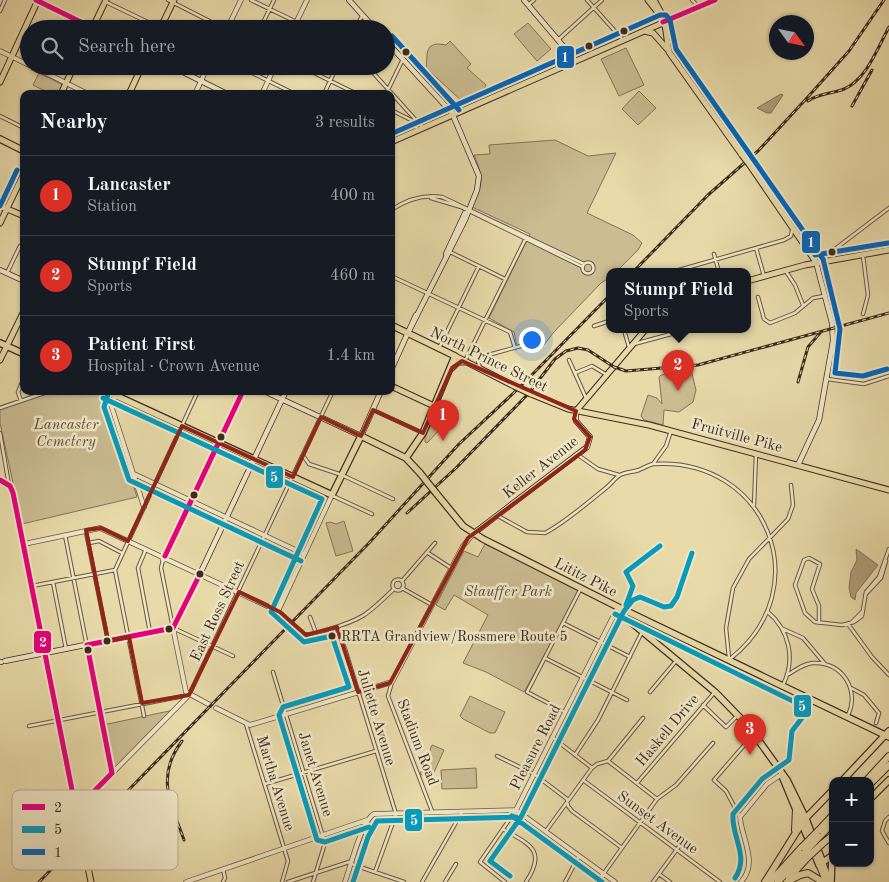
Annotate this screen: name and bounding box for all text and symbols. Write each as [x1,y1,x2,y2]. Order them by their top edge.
north arrow [769,15,814,60]
search box [20,20,395,75]
unlabelled marker [619,26,629,36]
icon: search [38,34,66,62]
text: Search here [78,38,175,57]
unlabelled marker [584,41,594,51]
line badge: 1 [556,45,575,69]
unlabelled marker [401,47,411,57]
text: 1 [561,51,569,65]
text: Nearby [40,112,108,133]
text: 3 results [315,115,375,131]
text: Lancaster [87,176,171,195]
text: 1 [51,188,61,204]
text: 400 m [330,188,375,204]
text: Station [87,199,137,215]
line badge: 1 [801,230,821,254]
text: 1 [807,236,815,250]
unlabelled marker [827,247,837,257]
text: Stumpf Field [87,256,197,275]
text: 2 [51,268,61,284]
text: 460 m [330,268,375,284]
popup [606,268,751,333]
text: Sports [87,279,132,295]
text: Stumpf Field [623,281,734,300]
text: Sports [623,304,669,320]
street label: North Prince Street [427,325,549,395]
your location [519,327,545,353]
text: Patient First [87,336,195,355]
text: 3 [51,348,61,364]
text: 1.4 km [326,348,375,364]
pin: 2 [662,350,694,391]
text: Hospital · Crown Avenue [87,359,260,375]
pin: 1 [427,400,459,441]
street label: Fruitville Pike [689,417,784,456]
park label: Lancaster Cemetery [33,418,99,450]
unlabelled marker [216,432,226,442]
street label: Keller Avenue [500,434,582,502]
line badge: 5 [265,465,284,489]
text: 5 [270,471,278,485]
unlabelled marker [189,490,199,500]
street label: Lititz Pike [551,556,619,601]
street label: East Ross Street [189,559,248,664]
unlabelled marker [195,569,205,579]
park label: Stauffer Park [464,585,552,600]
unlabelled marker [164,624,174,634]
line badge: 2 [33,630,52,654]
place label: RRTA Grandview/Rossmere Route 5 [341,630,568,644]
marker: RRTA Grandview/Rossmere Route 5 [327,631,337,641]
text: 2 [39,636,47,650]
unlabelled marker [102,636,112,646]
unlabelled marker [83,645,93,655]
street label: Juliette Avenue [354,667,397,768]
street label: Haskell Drive [634,692,702,770]
line badge: 5 [793,694,812,718]
street label: Stadium Road [393,697,440,788]
text: 5 [798,700,806,714]
street label: Pleasure Road [508,702,564,793]
pin: 3 [734,714,766,755]
street label: Janet Avenue [295,730,335,819]
street label: Martha Avenue [253,734,296,833]
map controls [829,777,874,867]
button: + [829,777,874,822]
street label: Sunset Avenue [614,789,700,858]
legend [12,790,178,870]
text: 2 [54,801,62,815]
line badge: 5 [404,808,423,832]
text: 5 [410,814,418,828]
button: − [829,822,874,867]
text: 5 [54,823,62,837]
text: 1 [54,846,62,860]

